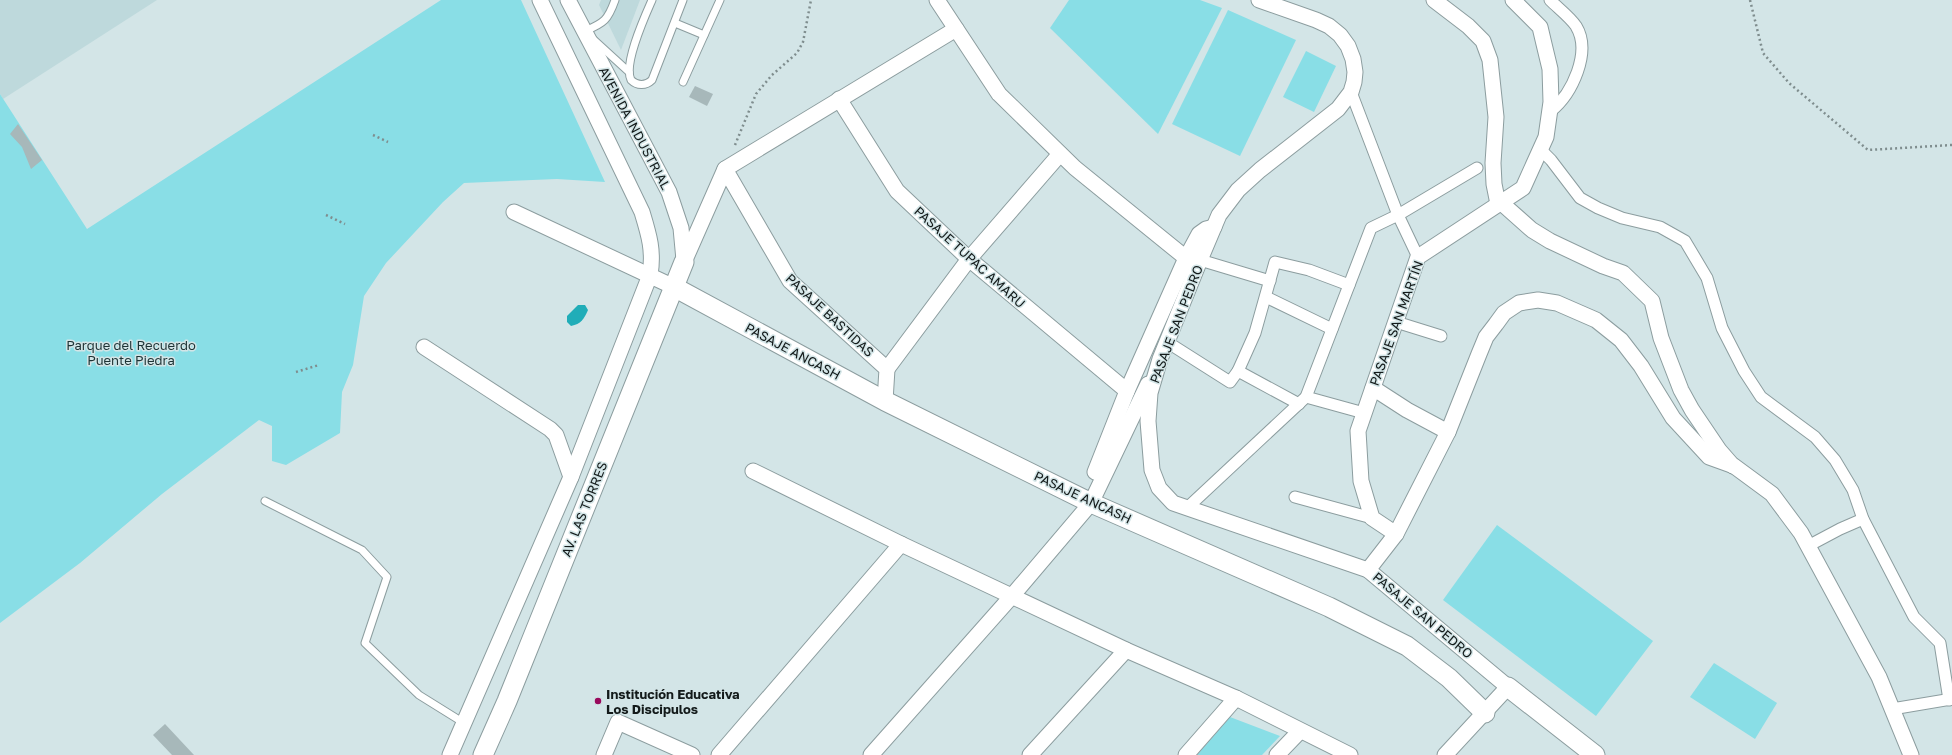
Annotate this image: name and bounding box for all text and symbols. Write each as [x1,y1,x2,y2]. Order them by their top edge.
street label: AVENIDA INDUSTRIAL [596,64,674,193]
street label: PASAJE TUPAC AMARU [911,203,1029,311]
street label: PASAJE SAN MARTÍN [1366,258,1426,388]
street label: PASAJE SAN PEDRO [1146,263,1206,385]
street label: PASAJE BASTIDAS [783,270,877,360]
street label: PASAJE ANCASH [743,319,843,383]
park label: Parque del Recuerdo Puente Piedra [66,337,196,368]
street label: AV. LAS TORRES [558,459,610,559]
street label: PASAJE ANCASH [1032,467,1134,527]
street label: PASAJE SAN PEDRO [1370,569,1476,661]
place label: Institución Educativa Los Discipulos [606,686,740,717]
marker: Institución Educativa Los Discipulos [593,696,603,706]

